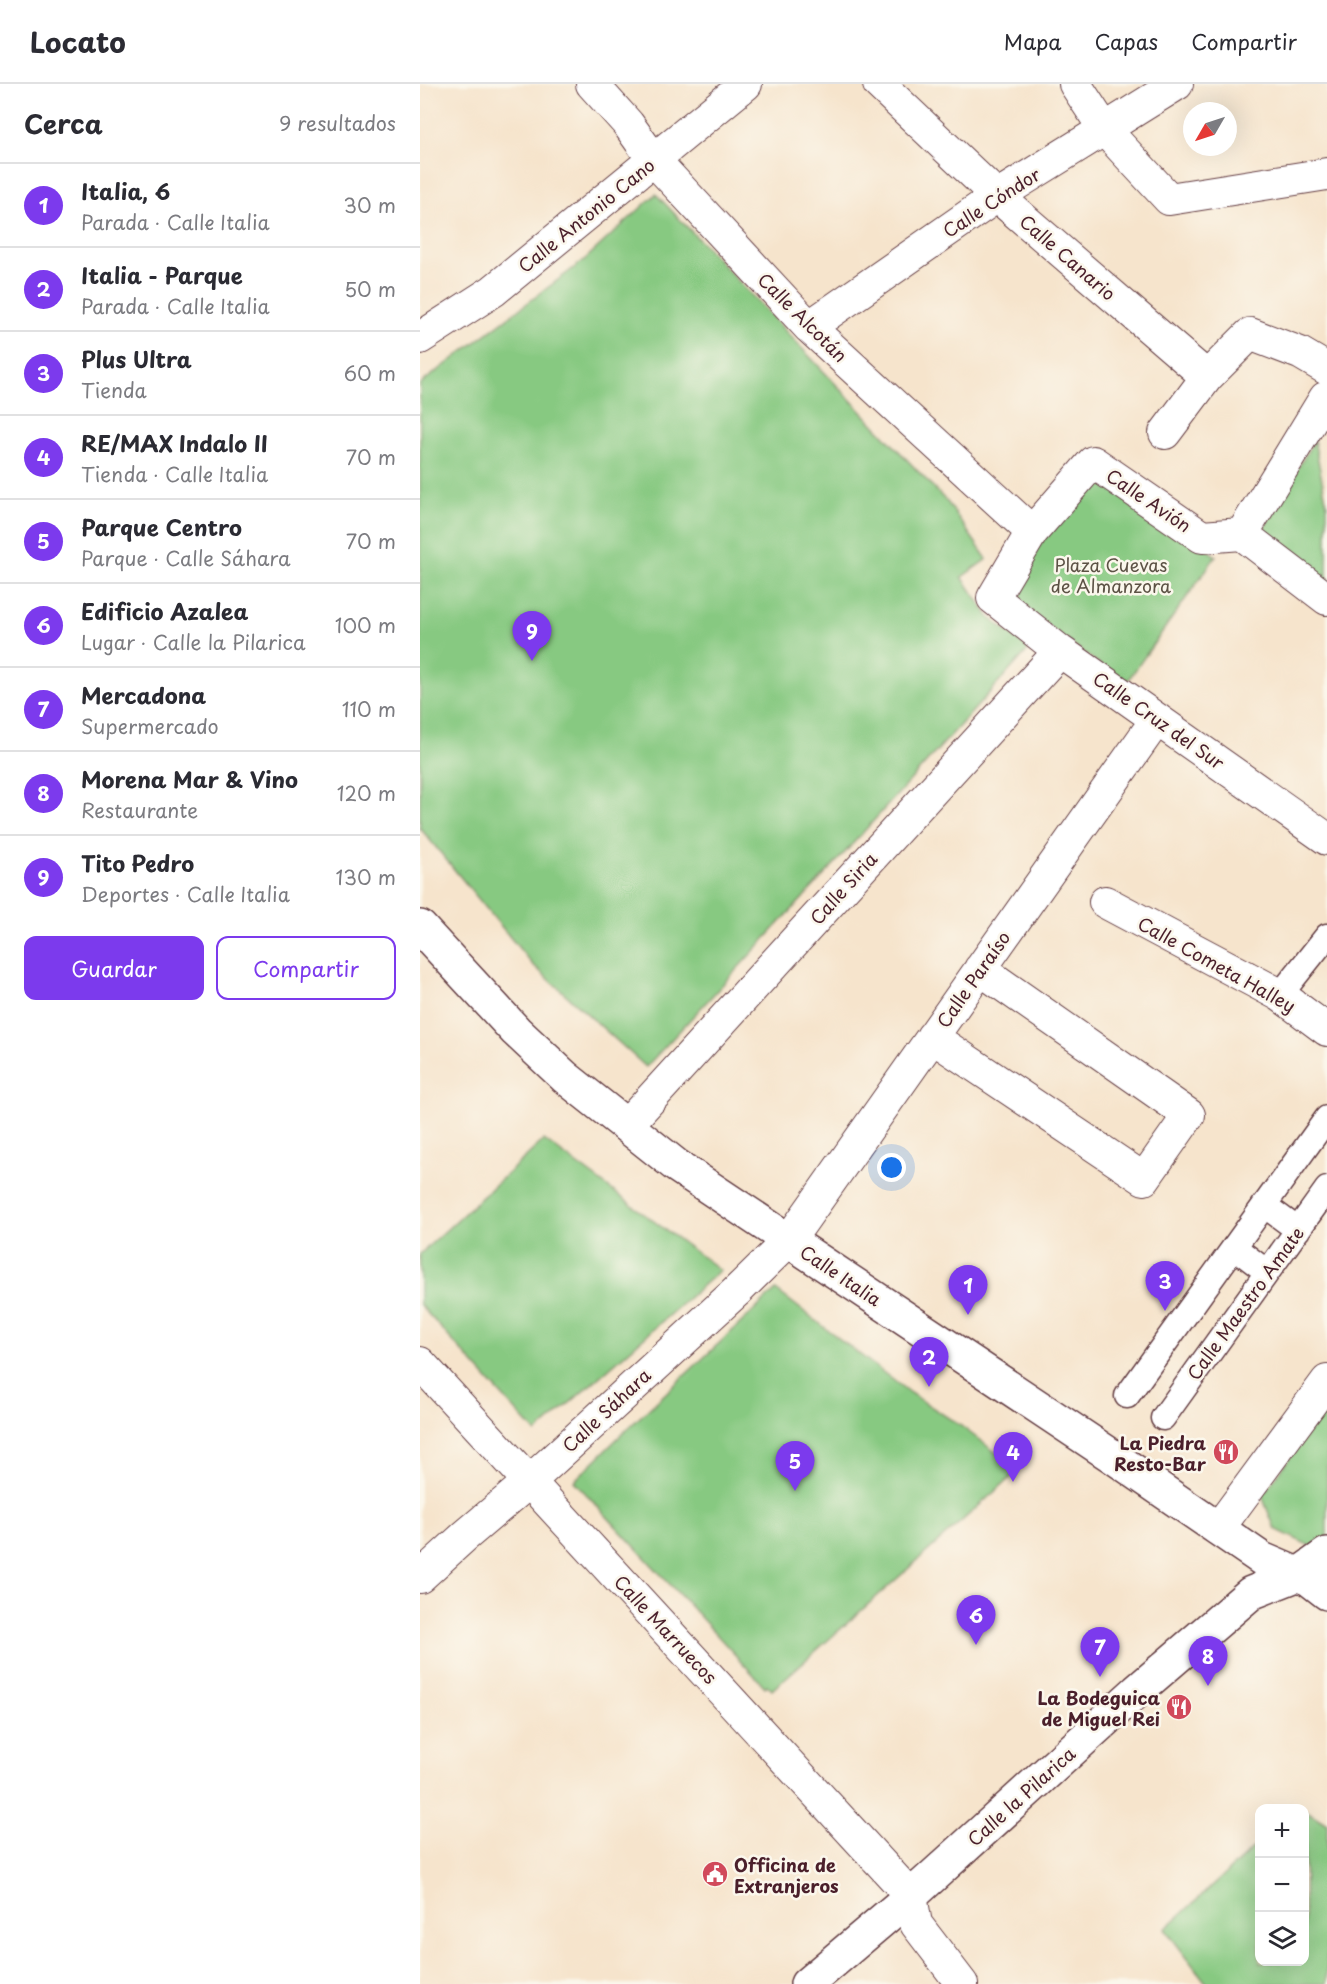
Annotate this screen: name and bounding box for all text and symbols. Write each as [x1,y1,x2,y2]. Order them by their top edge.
text: Locato [30,20,126,63]
text: Mapa [1004,25,1062,57]
text: Capas [1095,25,1158,57]
text: Compartir [1191,25,1297,57]
north arrow [1183,102,1237,156]
text: Cerca [24,104,103,143]
text: 9 resultados [279,108,396,138]
street label: Calle Antonio Cano [512,151,660,279]
street label: Calle Cóndor [937,160,1046,244]
text: Italia, 6 [81,174,170,207]
text: 1 [39,190,48,220]
text: 30 m [343,190,396,220]
text: Parada · Calle Italia [81,207,270,237]
street label: Calle Canario [1014,208,1122,306]
text: Italia - Parque [81,258,243,291]
street label: Calle Alcotán [752,266,854,368]
text: 2 [36,274,51,304]
text: 50 m [344,274,396,304]
text: Parada · Calle Italia [81,291,270,321]
text: Plus Ultra [81,342,192,375]
text: 3 [37,358,50,388]
text: 60 m [344,358,396,388]
text: Tienda [81,375,147,405]
text: RE/MAX Indalo II [81,426,268,459]
text: 4 [37,442,50,472]
text: 70 m [346,442,396,472]
text: Tienda · Calle Italia [81,459,268,489]
street label: Calle Avión [1101,462,1197,538]
text: Parque Centro [81,510,242,543]
text: 5 [37,526,50,556]
text: 70 m [346,526,396,556]
text: Parque · Calle Sáhara [81,543,291,573]
park label: Plaza Cuevas de Almanzora [1051,551,1171,599]
text: Edificio Azalea [81,594,248,627]
text: 6 [36,610,51,640]
text: 100 m [335,610,396,640]
pin: 9 [512,612,552,661]
text: Lugar · Calle la Pilarica [81,627,306,657]
street label: Calle Cruz del Sur [1088,664,1231,776]
text: Mercadona [81,678,206,711]
text: 7 [38,694,49,724]
text: 110 m [342,694,396,724]
text: Supermercado [81,711,219,741]
text: Morena Mar & Vino [81,762,298,795]
text: 8 [37,778,50,808]
text: 120 m [337,778,396,808]
text: Restaurante [81,795,198,825]
street label: Calle Siria [803,845,883,930]
text: Tito Pedro [81,846,194,879]
text: 9 [38,862,49,892]
text: 130 m [336,862,396,892]
text: Deportes · Calle Italia [81,879,290,909]
street label: Calle Cometa Halley [1133,909,1301,1019]
street label: Calle Paraíso [930,925,1016,1033]
button: Guardar [24,936,204,1000]
button: Compartir [216,936,396,1000]
your location [877,1153,906,1182]
street label: Calle Maestro Amate [1180,1221,1310,1385]
street label: Calle Italia [795,1238,887,1312]
pin: 3 [1146,1262,1184,1311]
pin: 1 [948,1266,988,1315]
pin: 2 [910,1338,948,1387]
street label: Calle Sáhara [556,1361,657,1458]
place label: La Piedra Resto-Bar [1114,1429,1207,1477]
pin: 4 [994,1432,1032,1482]
restaurant icon: La Piedra Resto-Bar [1211,1437,1241,1467]
pin: 5 [776,1442,814,1491]
street label: Calle Marruecos [608,1569,724,1689]
pin: 6 [956,1596,996,1645]
pin: 7 [1080,1628,1120,1677]
pin: 8 [1188,1636,1228,1686]
place label: La Bodeguica de Miguel Rei [1037,1684,1160,1732]
restaurant icon: La Bodeguica de Miguel Rei [1164,1692,1194,1722]
street label: Calle la Pilarica [961,1740,1082,1852]
map controls [1255,1804,1309,1966]
button: + [1255,1804,1309,1858]
place label: Officina de Extranjeros [734,1851,839,1899]
button: − [1255,1858,1309,1912]
public building icon: Officina de Extranjeros [700,1859,730,1889]
button: layers [1255,1912,1309,1966]

